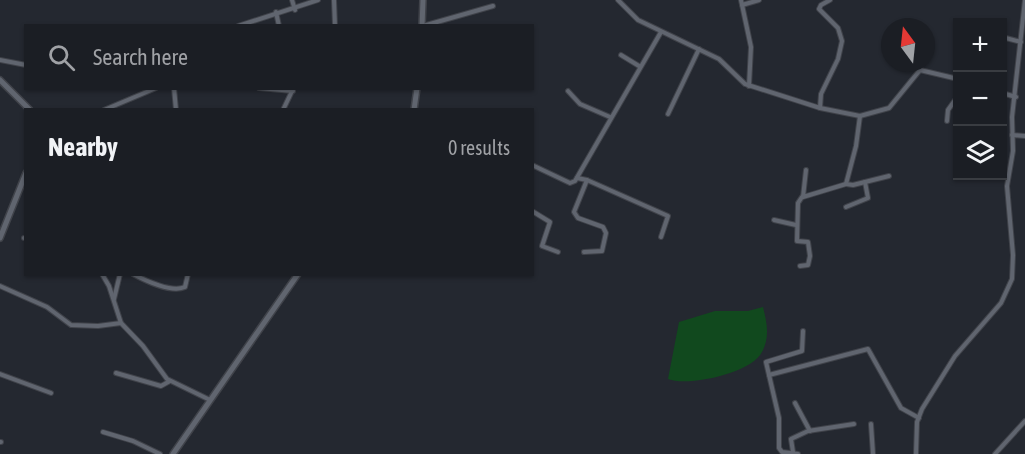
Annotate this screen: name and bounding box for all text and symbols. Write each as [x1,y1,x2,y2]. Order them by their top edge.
north arrow [881,18,935,72]
map controls [953,18,1007,180]
button: + [953,18,1007,72]
search box [24,24,534,90]
icon: search [45,41,78,74]
text: Search here [93,44,188,70]
button: − [953,72,1007,126]
button: layers [953,126,1007,180]
text: Nearby [48,132,118,162]
text: 0 results [448,136,510,159]

